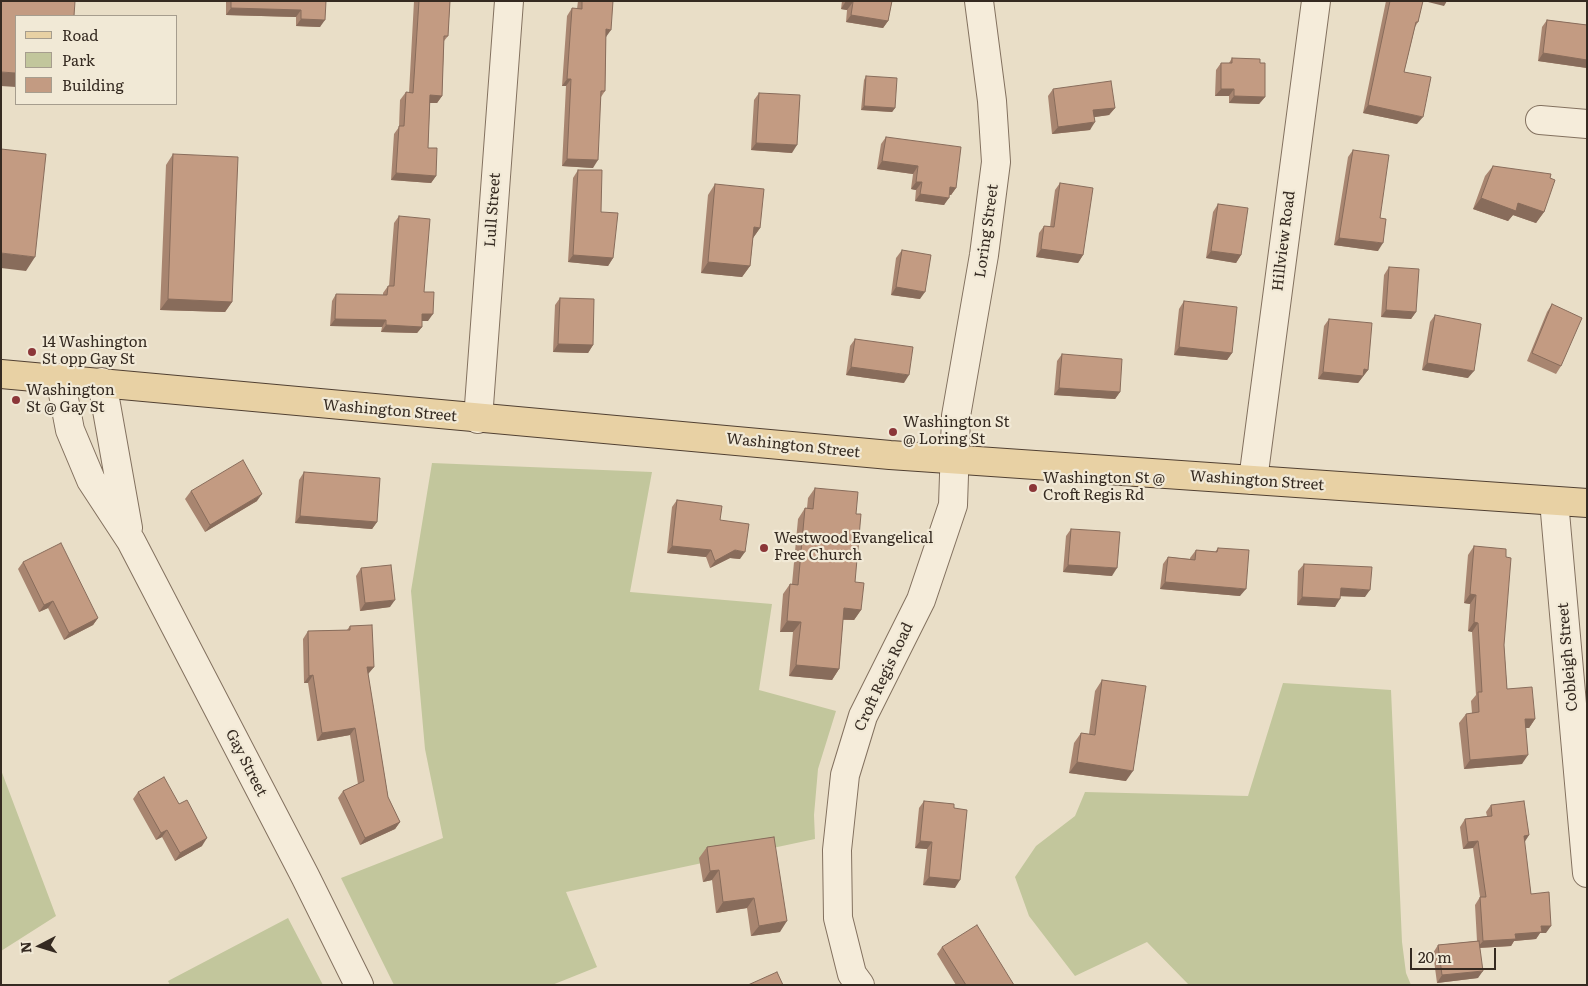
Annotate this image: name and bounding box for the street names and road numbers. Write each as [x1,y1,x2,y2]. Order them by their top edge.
street label: Lull Street [481,172,505,248]
street label: Loring Street [972,183,1002,279]
street label: Hillview Road [1269,190,1299,292]
street label: Washington Street [322,396,458,426]
street label: Washington Street [725,430,861,462]
street label: Washington Street [1189,467,1325,495]
street label: Cobleigh Street [1554,602,1582,712]
street label: Croft Regis Road [851,620,917,734]
street label: Gay Street [221,726,271,800]

